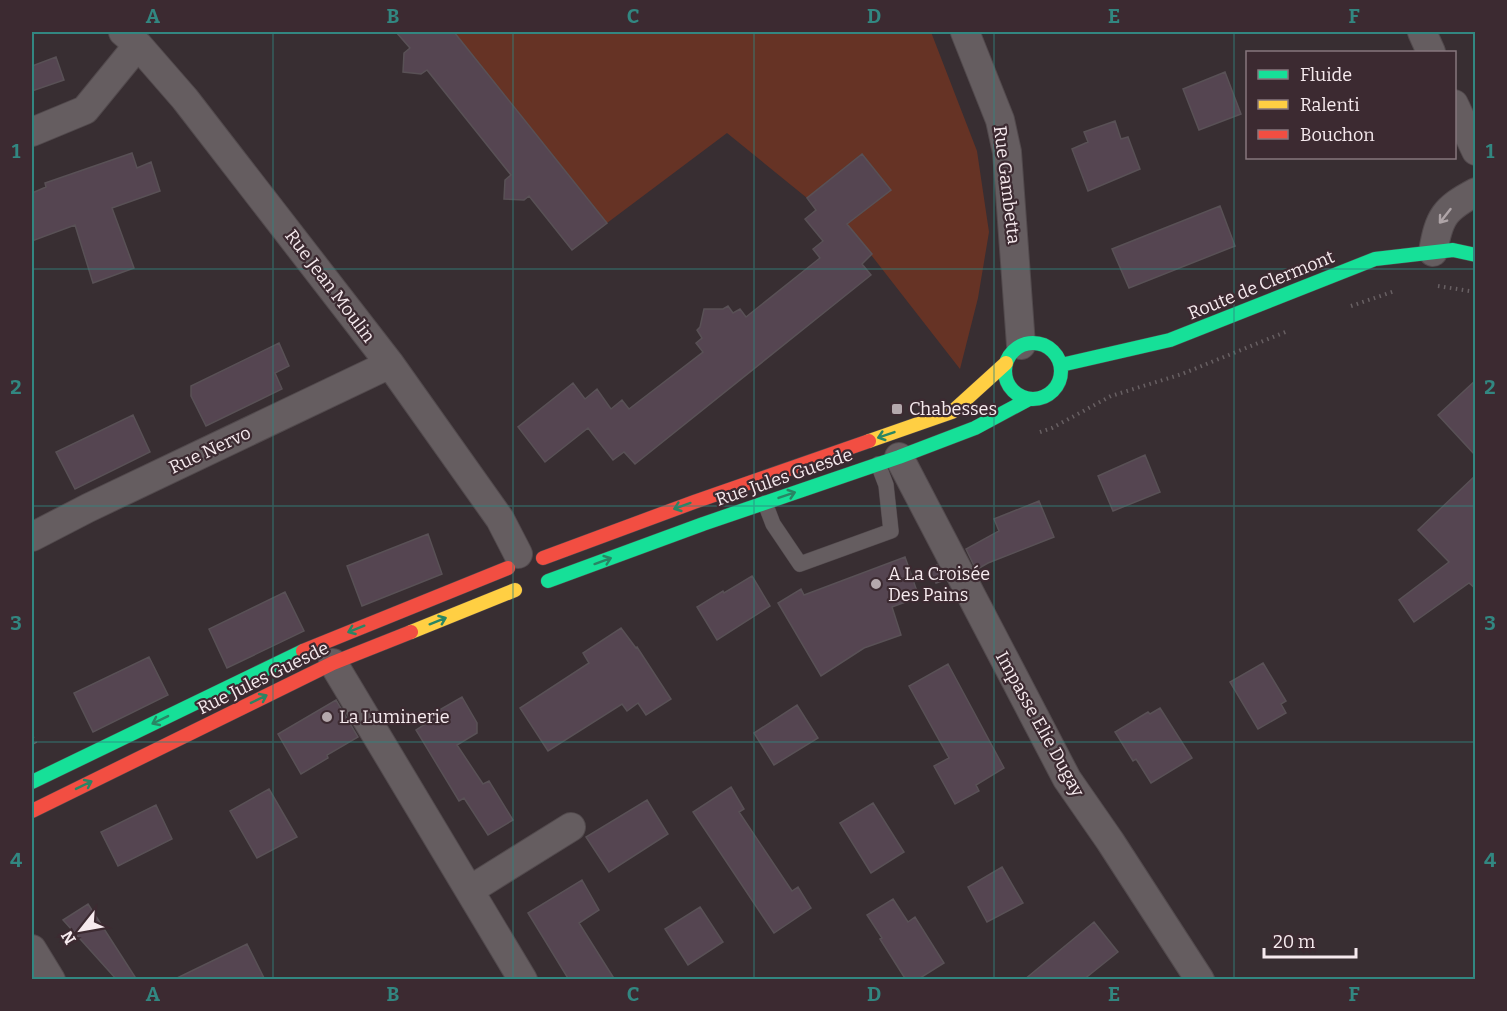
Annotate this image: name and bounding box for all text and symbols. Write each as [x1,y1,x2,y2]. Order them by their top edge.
text: A [146,4,161,28]
text: B [387,4,400,28]
text: C [627,4,639,28]
text: D [867,4,881,28]
text: E [1108,4,1120,28]
text: F [1348,4,1360,28]
legend [1246,51,1456,159]
text: Fluide [1300,64,1352,86]
text: Ralenti [1300,94,1360,116]
text: Bouchon [1300,124,1375,146]
street label: Rue Gambetta [989,125,1025,246]
text: 1 [12,139,21,163]
text: 1 [1486,139,1495,163]
one-way arrow [1439,208,1452,224]
street label: Rue Jean Moulin [280,225,380,347]
street label: Route de Clermont [1185,245,1338,324]
text: 2 [10,375,22,399]
text: 2 [1484,375,1496,399]
place label: Chabesses [909,398,997,420]
marker: Chabesses [890,402,904,416]
street label: Rue Nervo [166,422,254,478]
one-way arrow [877,430,896,441]
street label: Rue Jules Guesde [713,443,855,511]
one-way arrow [777,489,796,500]
one-way arrow [674,502,692,513]
one-way arrow [593,554,612,565]
place label: A La Croisée Des Pains [888,563,990,606]
marker: A La Croisée Des Pains [869,577,883,591]
text: 3 [10,611,22,635]
text: 3 [1484,611,1496,635]
one-way arrow [428,615,447,626]
one-way arrow [347,624,366,635]
street label: Rue Jules Guesde [194,637,332,719]
street label: Impasse Elie Dugay [991,648,1089,801]
one-way arrow [250,693,268,705]
place label: La Luminerie [339,706,450,728]
marker: La Luminerie [320,710,334,724]
one-way arrow [152,715,170,727]
one-way arrow [75,779,93,790]
text: 4 [10,848,22,872]
text: 4 [1484,848,1496,872]
north arrow [51,900,111,960]
scale bar [1264,921,1356,959]
text: N [57,927,80,948]
text: 20 m [1273,931,1315,953]
text: A [146,982,161,1006]
text: B [387,982,400,1006]
text: C [627,982,639,1006]
text: D [867,982,881,1006]
text: E [1108,982,1120,1006]
text: F [1348,982,1360,1006]

